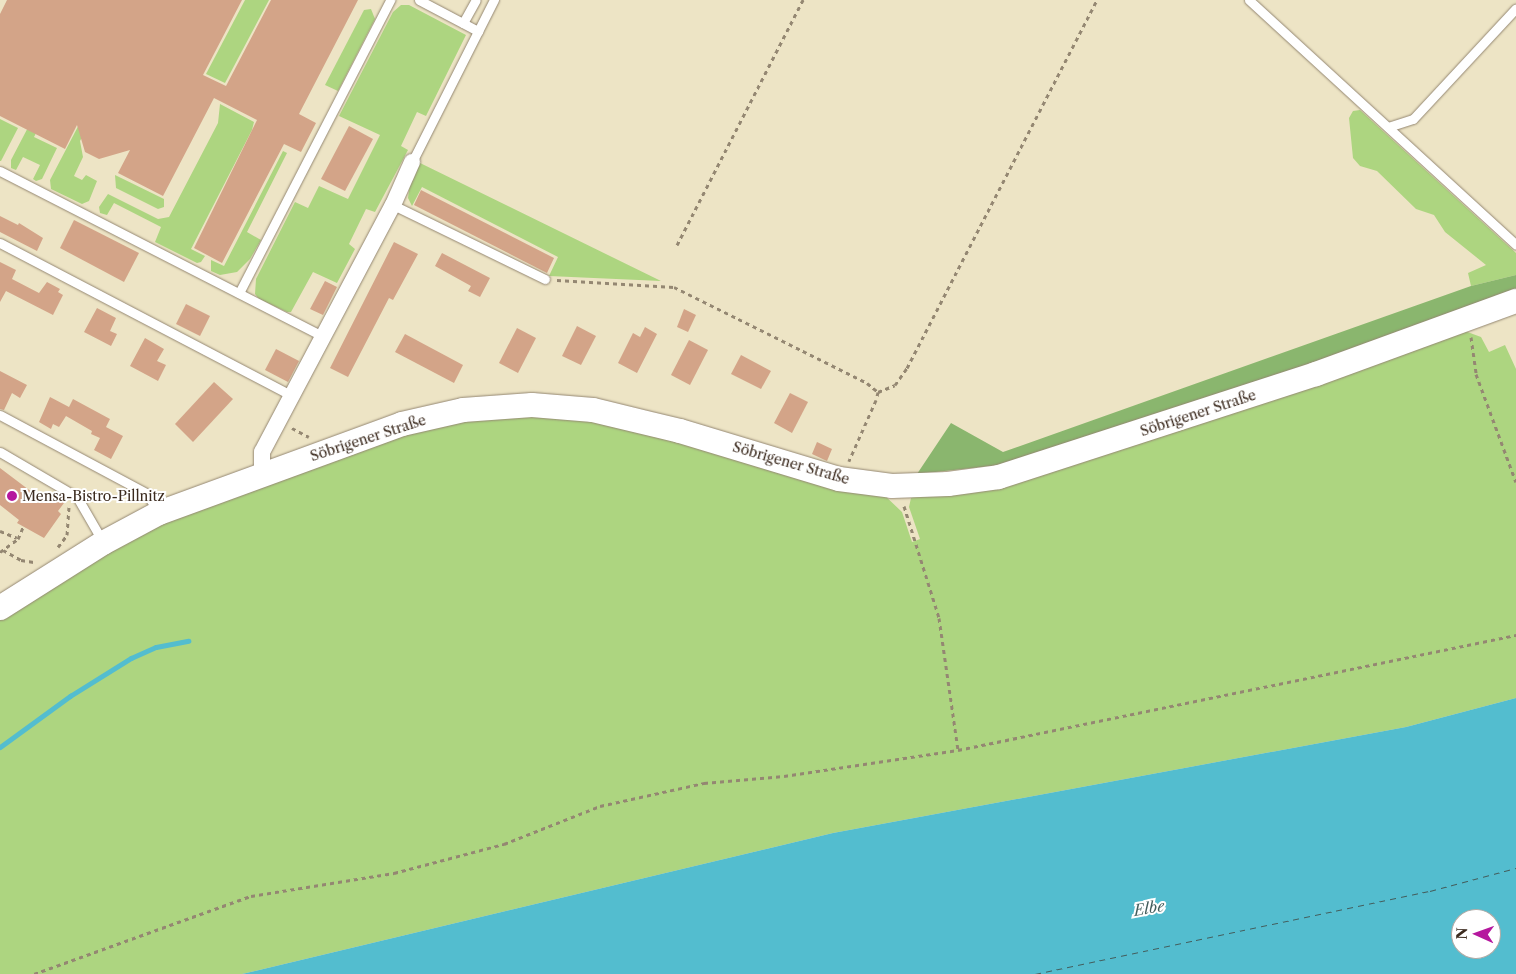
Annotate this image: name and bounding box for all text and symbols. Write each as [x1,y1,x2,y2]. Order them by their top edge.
street label: Söbrigener Straße [1138,386,1258,440]
street label: Söbrigener Straße [308,411,428,465]
street label: Söbrigener Straße [730,438,852,488]
place label: Mensa-Bistro-Pillnitz [22,488,165,504]
marker: Mensa-Bistro-Pillnitz [6,490,18,502]
water label: Elbe [1132,896,1166,920]
north arrow [1451,909,1501,959]
text: N [1453,927,1471,940]

